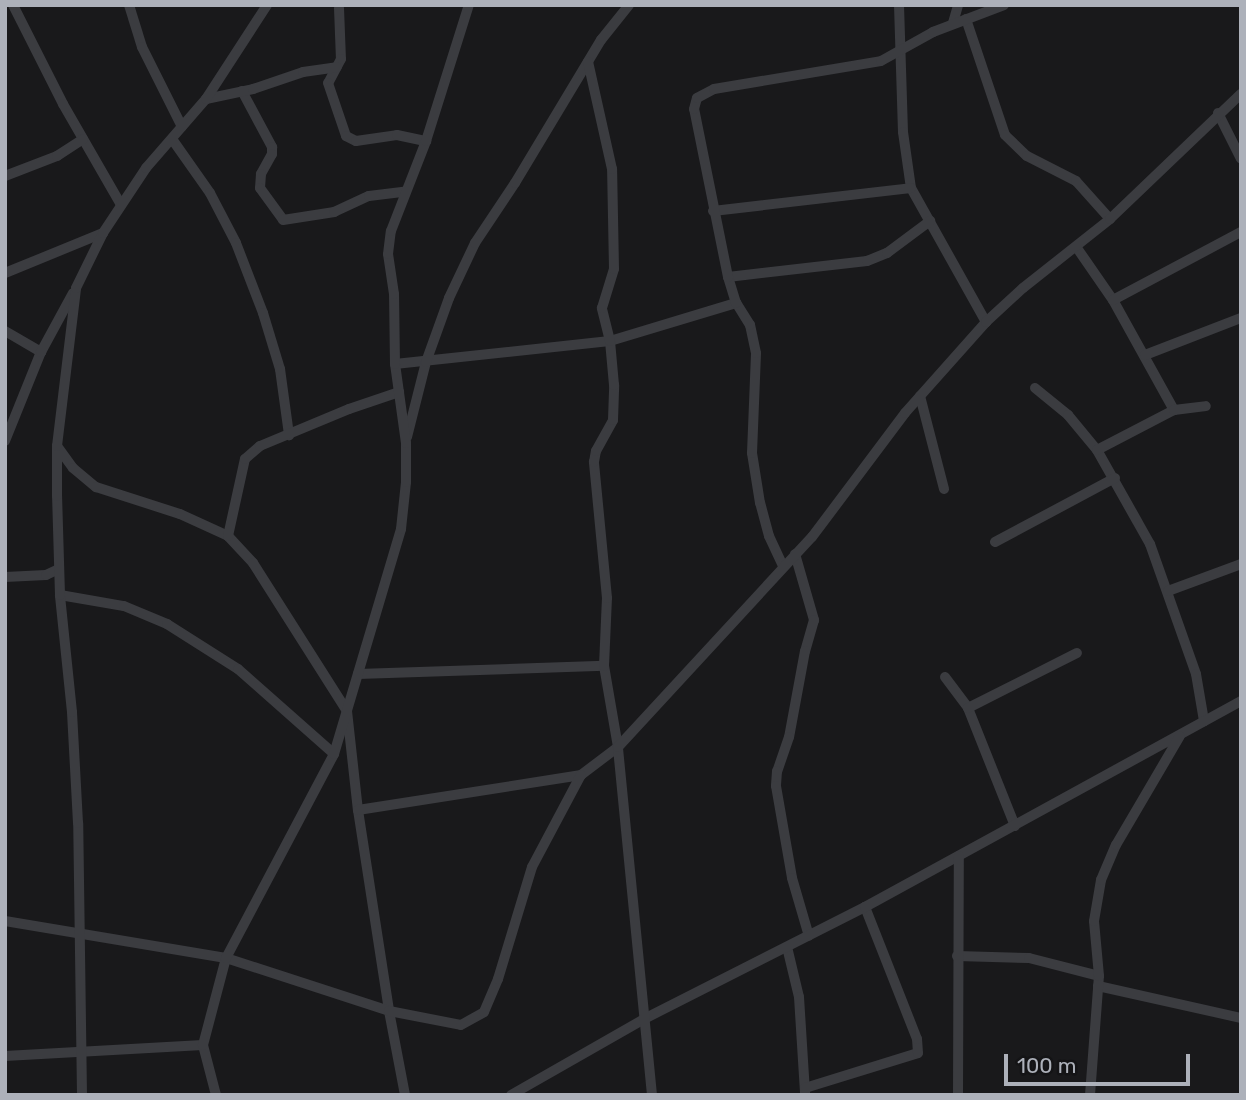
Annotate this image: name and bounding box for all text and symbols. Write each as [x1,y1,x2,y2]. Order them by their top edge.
scale bar [1008,1040,1194,1084]
text: 100 m [1017,1053,1076,1078]

